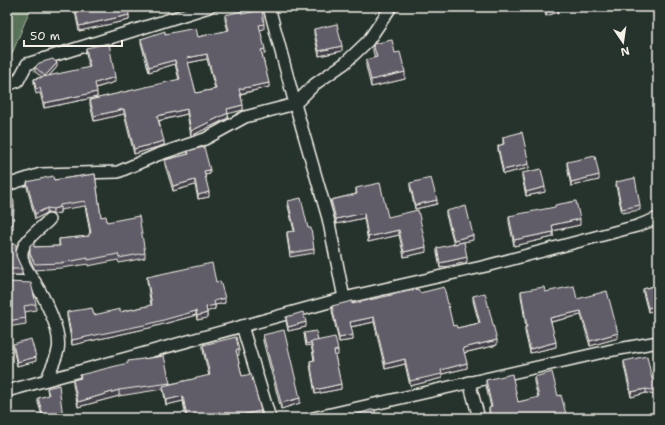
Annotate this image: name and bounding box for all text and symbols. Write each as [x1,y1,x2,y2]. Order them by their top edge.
scale bar [24,22,122,48]
north arrow [603,22,643,62]
text: 50 m [30,28,60,44]
text: N [619,43,631,60]

